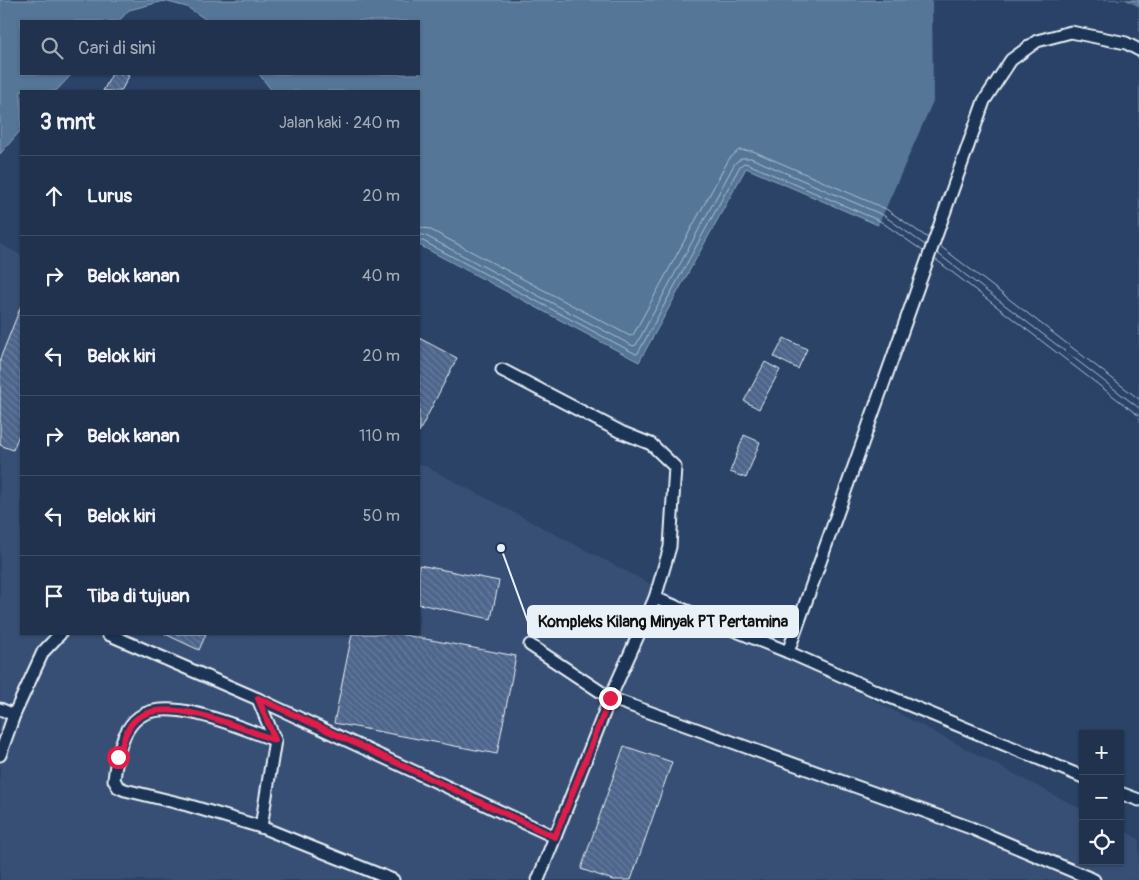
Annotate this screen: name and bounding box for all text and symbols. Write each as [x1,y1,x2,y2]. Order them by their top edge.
search box [20,20,420,75]
icon: search [38,34,66,62]
text: Cari di sini [78,36,155,60]
text: 3 mnt [40,109,95,136]
text: Jalan kaki · 240 m [279,113,400,133]
icon: ahead [40,182,68,210]
text: Lurus [87,184,132,208]
text: 20 m [362,186,400,206]
icon: right [40,262,68,290]
text: Belok kanan [87,264,180,288]
text: 40 m [362,266,400,286]
icon: left [40,342,68,370]
text: Belok kiri [87,344,155,368]
text: 20 m [362,346,400,366]
icon: right [40,422,68,450]
text: Belok kanan [87,424,180,448]
text: 110 m [359,426,400,446]
icon: left [40,502,68,530]
text: Belok kiri [87,504,155,528]
text: 50 m [363,506,400,526]
icon: arrive [40,582,68,610]
text: Tiba di tujuan [87,584,190,608]
callout: Kompleks Kilang Minyak PT Pertamina [528,606,798,637]
text: Kompleks Kilang Minyak PT Pertamina [538,612,789,632]
route end [599,687,622,710]
map controls [1079,730,1124,865]
button: + [1079,730,1124,775]
route start [107,746,130,769]
button: − [1079,775,1124,820]
button: locate [1079,820,1124,865]

